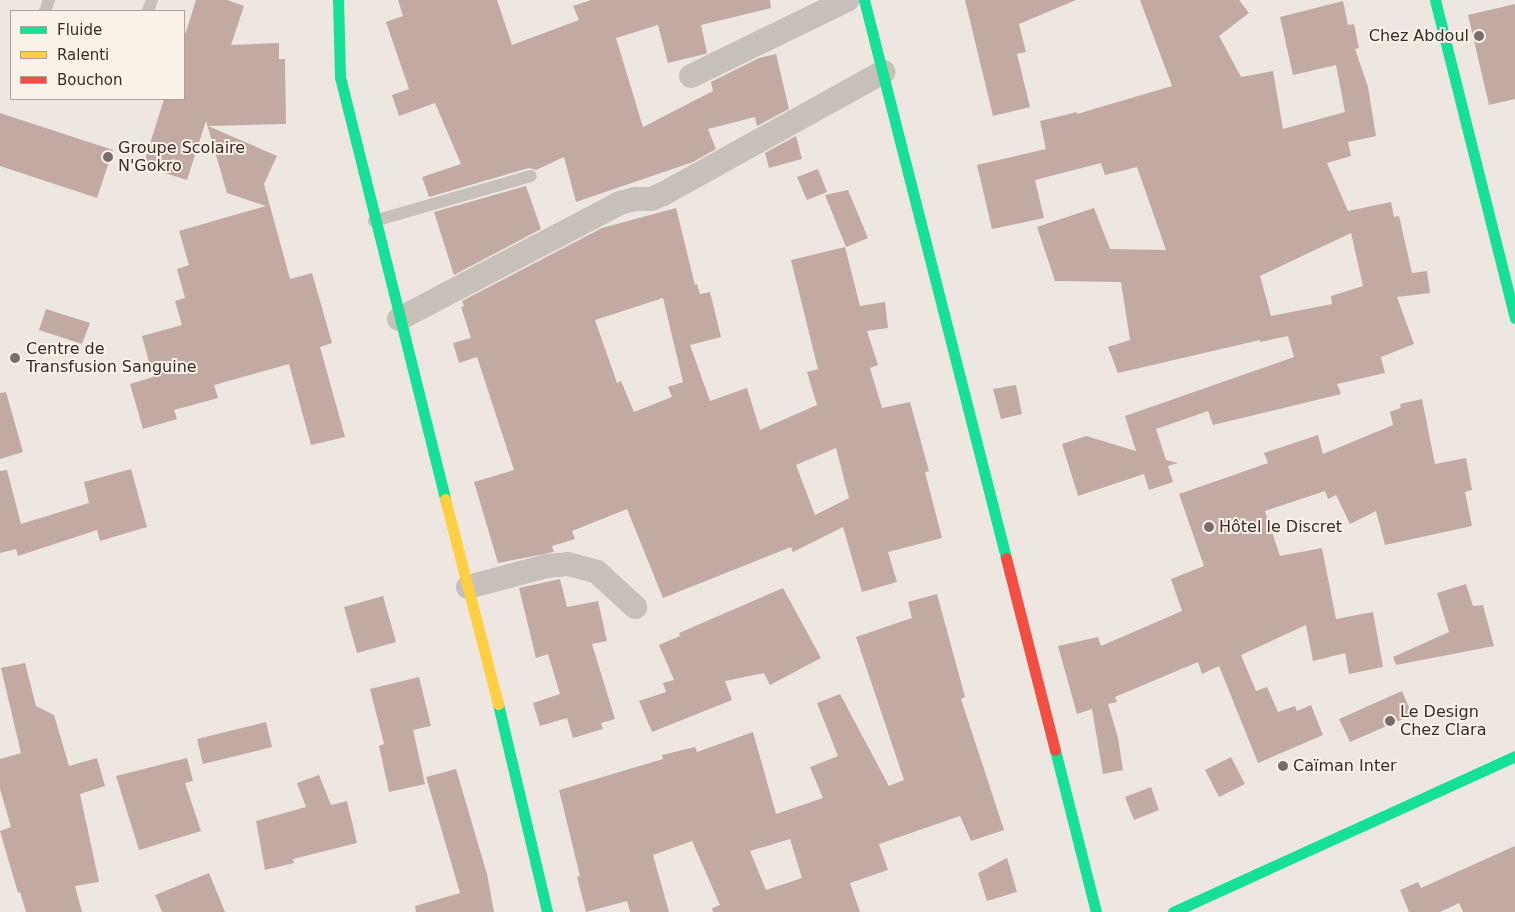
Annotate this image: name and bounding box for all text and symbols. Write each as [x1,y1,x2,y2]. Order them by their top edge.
legend [10,10,185,100]
text: Fluide [57,21,102,39]
place label: Chez Abdoul [1369,26,1469,46]
marker: Chez Abdoul [1473,30,1485,42]
text: Ralenti [57,46,109,64]
text: Bouchon [57,71,122,89]
place label: Groupe Scolaire N'Gokro [118,138,245,176]
marker: Groupe Scolaire N'Gokro [102,151,114,163]
place label: Centre de Transfusion Sanguine [26,339,197,377]
marker: Centre de Transfusion Sanguine [8,351,22,365]
place label: Hôtel le Discret [1219,517,1342,537]
marker: Hôtel le Discret [1203,521,1215,533]
place label: Le Design Chez Clara [1400,702,1486,740]
marker: Le Design Chez Clara [1384,715,1396,727]
place label: Caïman Inter [1293,756,1397,776]
marker: Caïman Inter [1277,760,1289,772]

